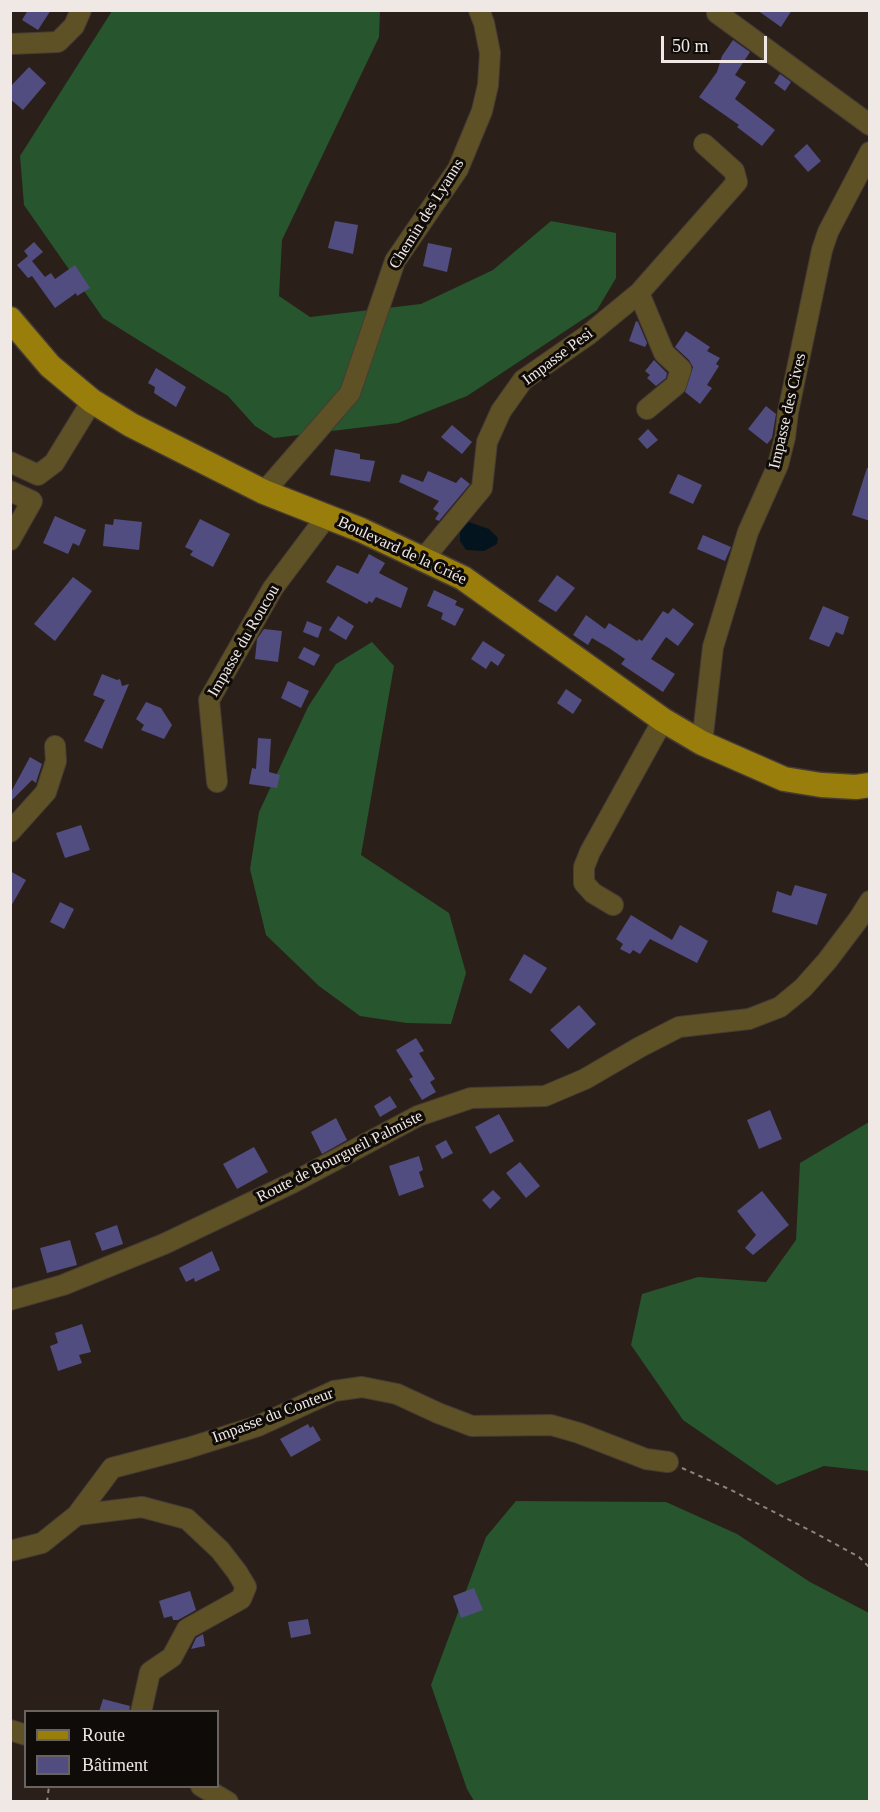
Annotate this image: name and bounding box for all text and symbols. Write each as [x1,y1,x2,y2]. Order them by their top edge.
scale bar [664,24,770,62]
text: 50 m [672,36,709,56]
street label: Chemin des Lyanns [385,155,469,273]
street label: Impasse Pesi [519,324,597,390]
street label: Impasse des Cives [765,351,811,471]
street label: Boulevard de la Criée [335,513,469,589]
street label: Impasse du Roucou [204,582,284,700]
street label: Route de Bourgueil Palmiste [254,1107,426,1207]
street label: Impasse du Conteur [210,1384,336,1448]
legend [24,1710,219,1788]
text: Route [82,1725,125,1745]
text: Bâtiment [82,1755,148,1775]

